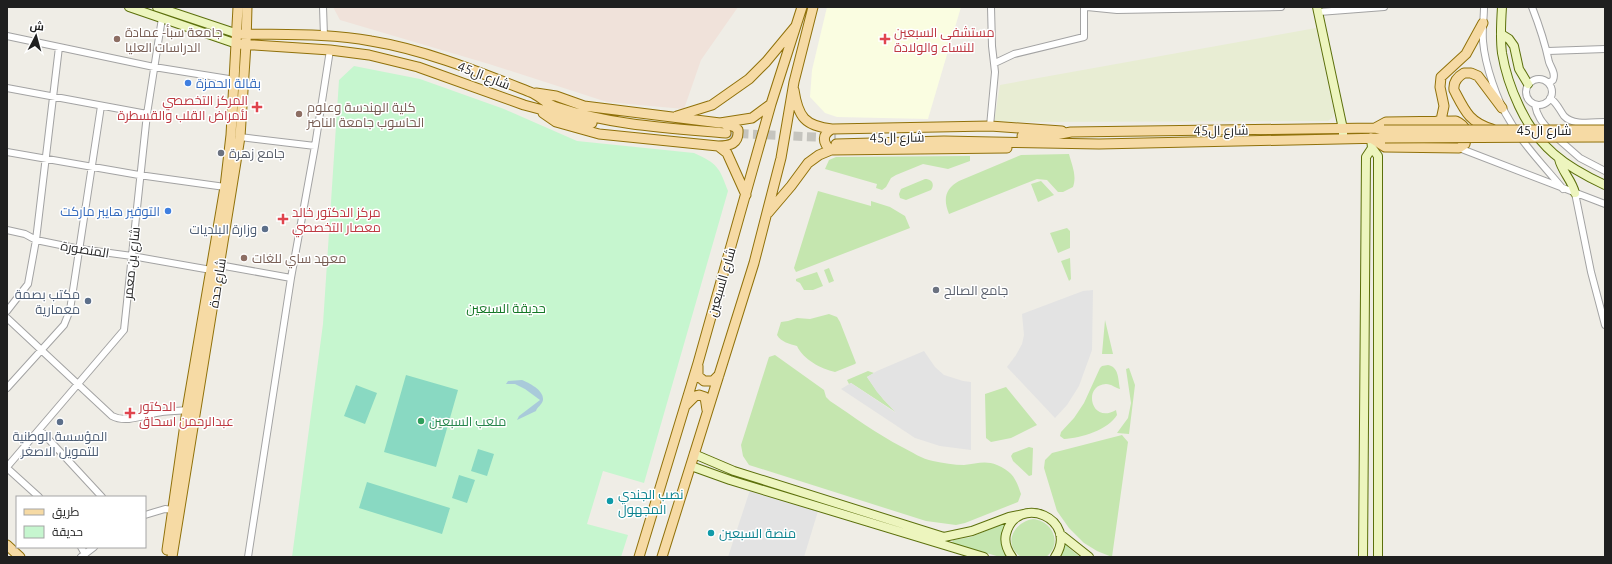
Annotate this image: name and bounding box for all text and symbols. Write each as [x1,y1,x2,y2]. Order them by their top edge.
north arrow [16,16,56,56]
text: ش [29,19,45,34]
place label: جامعة سبأ- عمادة الدراسات العليا [125,24,222,55]
place label: مستشفى السبعين للنساء والولادة [894,25,995,55]
marker: مستشفى السبعين للنساء والولادة [879,33,891,45]
marker: جامعة سبأ- عمادة الدراسات العليا [112,34,122,44]
street label: شارع ال45 [455,59,512,93]
place label: بقالة الحمزة [196,76,261,91]
marker: بقالة الحمزة [183,78,193,88]
place label: المركز التخصصي لأمراض القلب والقسطرة [118,93,248,123]
place label: كلية الهندسة وعلوم الحاسوب جامعة الناصر [306,100,424,130]
marker: المركز التخصصي لأمراض القلب والقسطرة [251,101,263,113]
marker: كلية الهندسة وعلوم الحاسوب جامعة الناصر [294,109,304,119]
street label: شارع ال45 [1193,123,1249,139]
street label: شارع ال45 [1517,123,1572,139]
street label: شارع ال45 [869,130,925,146]
place label: جامع زهرة [229,146,285,162]
marker: جامع زهرة [216,148,226,158]
place label: التوفير هايبر ماركت [60,204,160,219]
place label: مركز الدكتور خالد معصار التخصصي [292,205,381,238]
marker: التوفير هايبر ماركت [163,206,173,216]
marker: مركز الدكتور خالد معصار التخصصي [277,213,289,225]
place label: وزارة البلديات [190,222,257,237]
marker: وزارة البلديات [260,224,270,234]
street label: شارع بن معمر [120,226,144,301]
street label: المنصورة [59,238,110,261]
street label: شارع السبعين [704,246,739,319]
place label: معهد ساي للغات [252,251,346,269]
marker: معهد ساي للغات [239,253,249,263]
street label: شارع حدة [206,257,230,309]
place label: جامع الصالح [944,283,1008,299]
marker: جامع الصالح [931,285,941,295]
place label: مكتب بصمة معمارية [15,287,80,317]
marker: مكتب بصمة معمارية [83,296,93,306]
park label: حديقة السبعين [466,301,546,316]
place label: الدكتور عبدالرحمن اسحاق [138,399,234,429]
marker: الدكتور عبدالرحمن اسحاق [124,407,136,419]
place label: ملعب السبعين [429,414,506,429]
marker: ملعب السبعين [416,416,426,426]
marker: المؤسسة الوطنية للتمويل الاصغر [55,417,65,427]
place label: المؤسسة الوطنية للتمويل الاصغر [12,429,108,459]
place label: نصب الجندي المجهول [618,487,684,518]
legend [16,496,146,548]
marker: نصب الجندي المجهول [605,496,615,506]
text: طريق [52,505,80,519]
text: حديقة [52,525,83,539]
place label: منصة السبعين [719,526,796,541]
marker: منصة السبعين [706,528,716,538]

